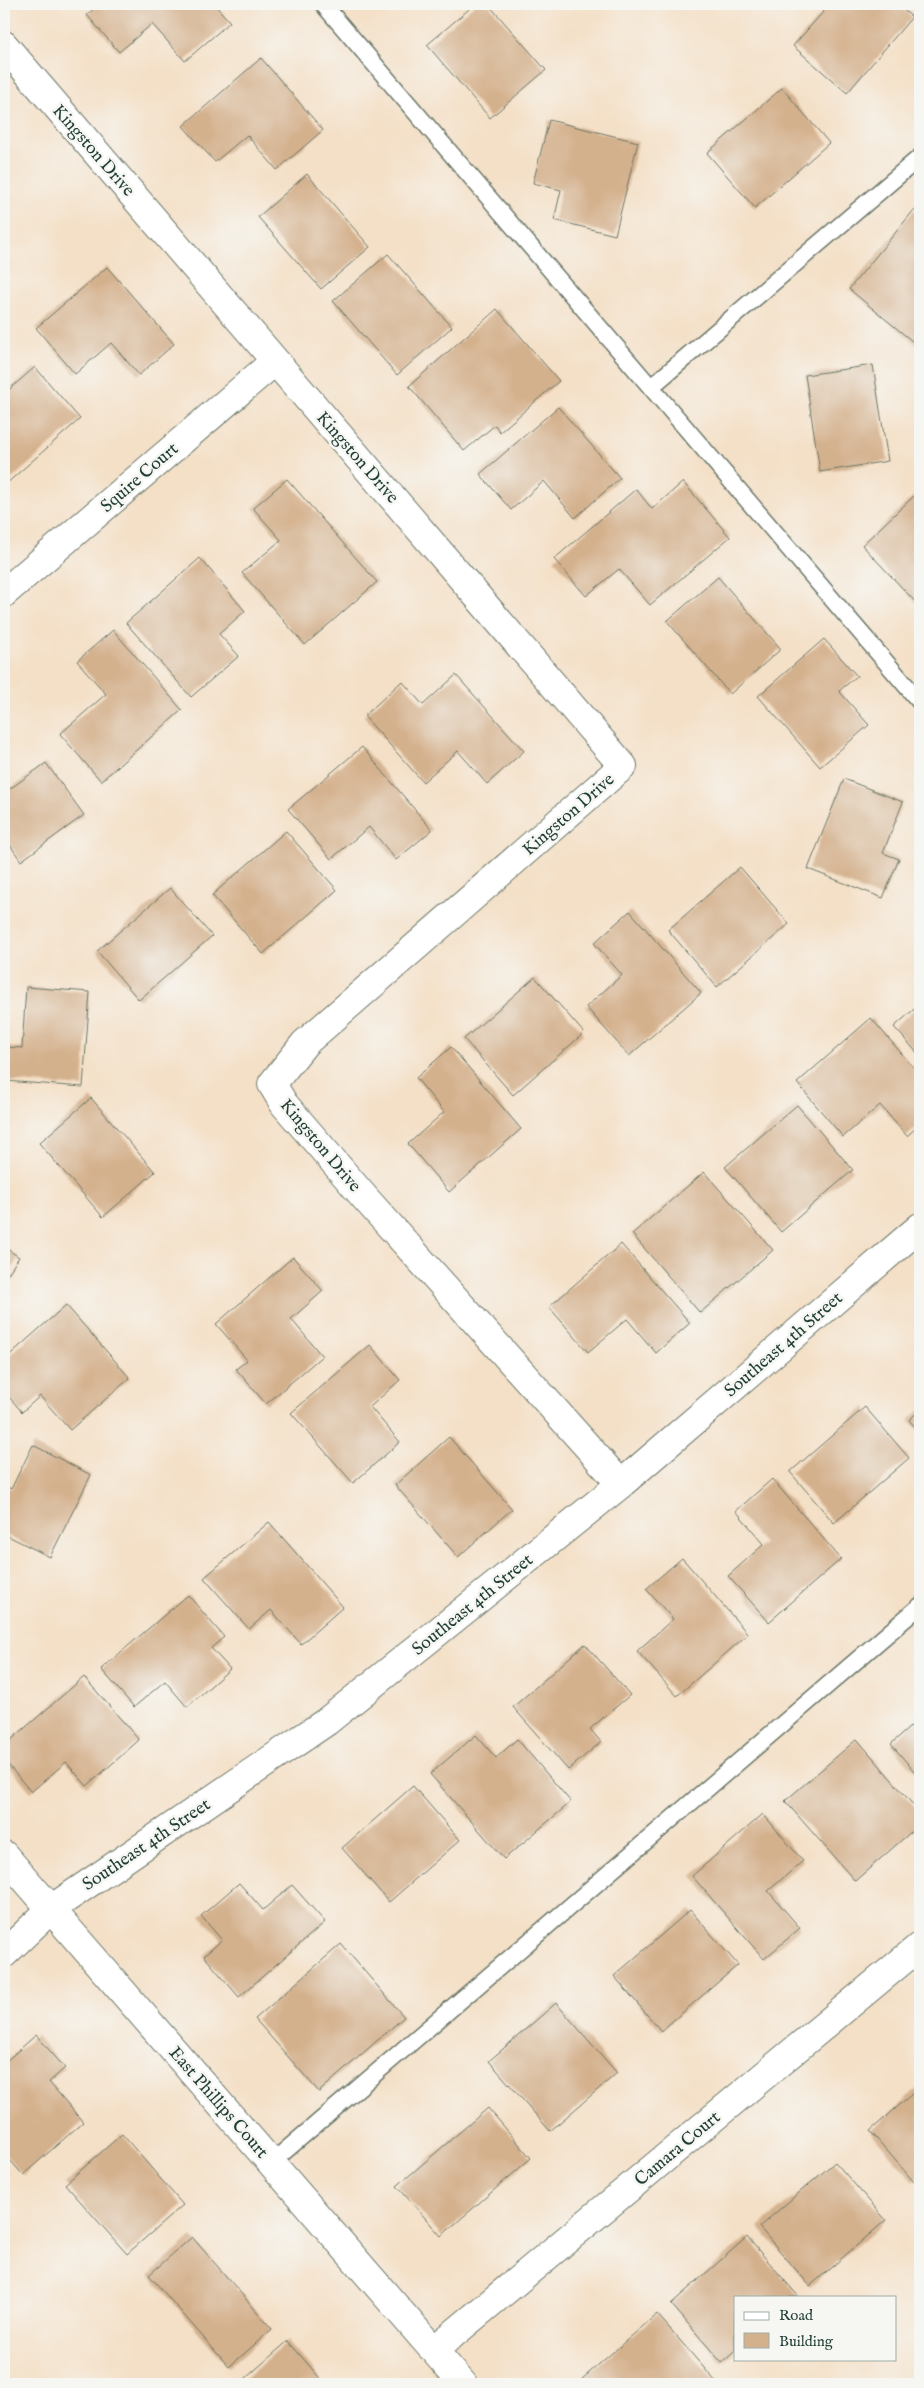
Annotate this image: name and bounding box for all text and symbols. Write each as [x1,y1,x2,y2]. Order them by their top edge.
street label: Kingston Drive [47,100,139,202]
street label: Kingston Drive [311,407,403,509]
street label: Squire Court [96,438,184,518]
street label: Kingston Drive [518,769,620,861]
street label: Kingston Drive [274,1095,366,1197]
street label: Southeast 4th Street [720,1287,848,1403]
street label: Southeast 4th Street [408,1549,538,1661]
street label: Southeast 4th Street [78,1794,215,1897]
street label: East Phillips Court [163,2042,273,2164]
street label: Camara Court [630,2107,726,2192]
legend [734,2296,896,2360]
text: Road [779,2306,814,2325]
text: Building [779,2332,834,2351]

